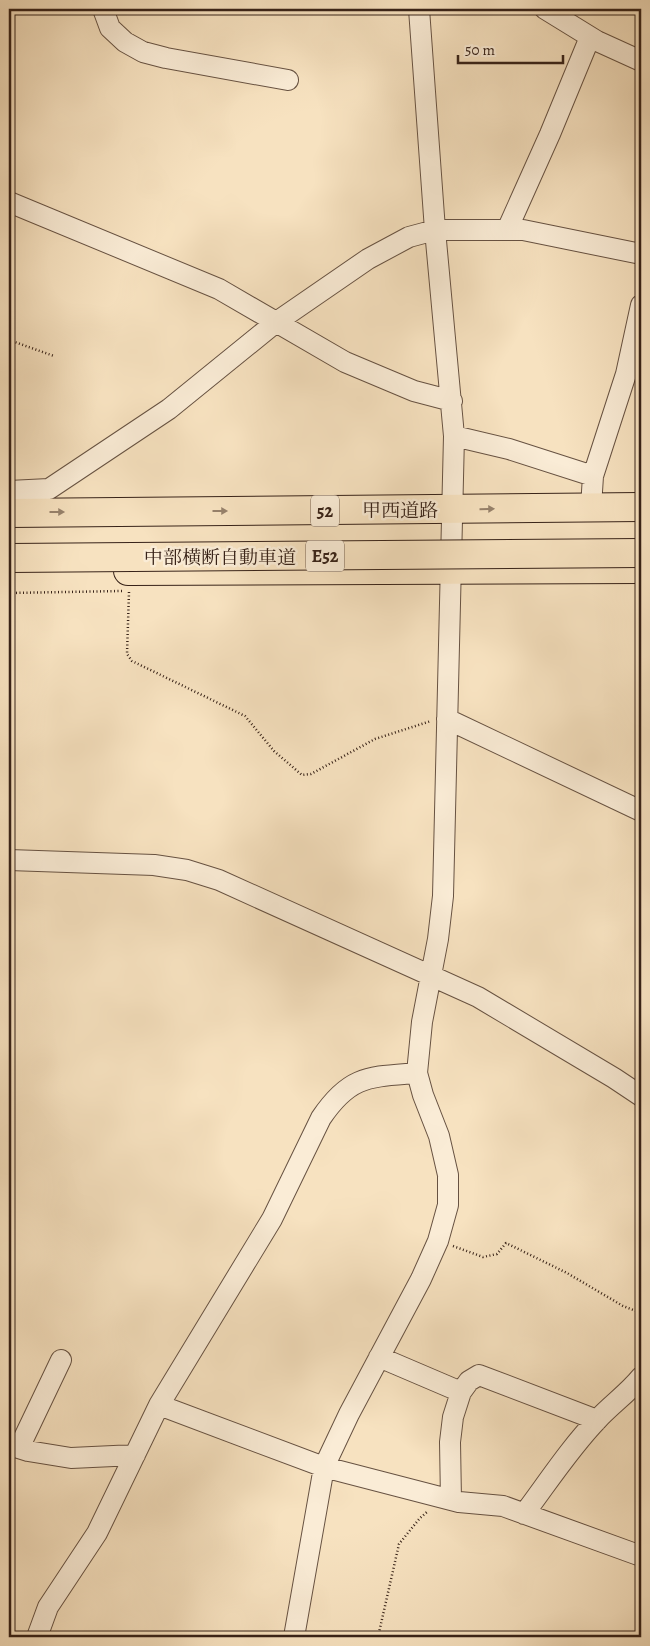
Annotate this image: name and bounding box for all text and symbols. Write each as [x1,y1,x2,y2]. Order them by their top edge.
scale bar [458,32,562,64]
text: 50 m [465,40,495,60]
road number: 52 [311,496,339,526]
street label: 甲西道路 [362,498,438,524]
one-way arrow [480,505,496,513]
one-way arrow [212,507,228,515]
one-way arrow [50,508,66,516]
road number: E52 [306,540,344,572]
street label: 中部横断自動車道 [144,545,296,571]

